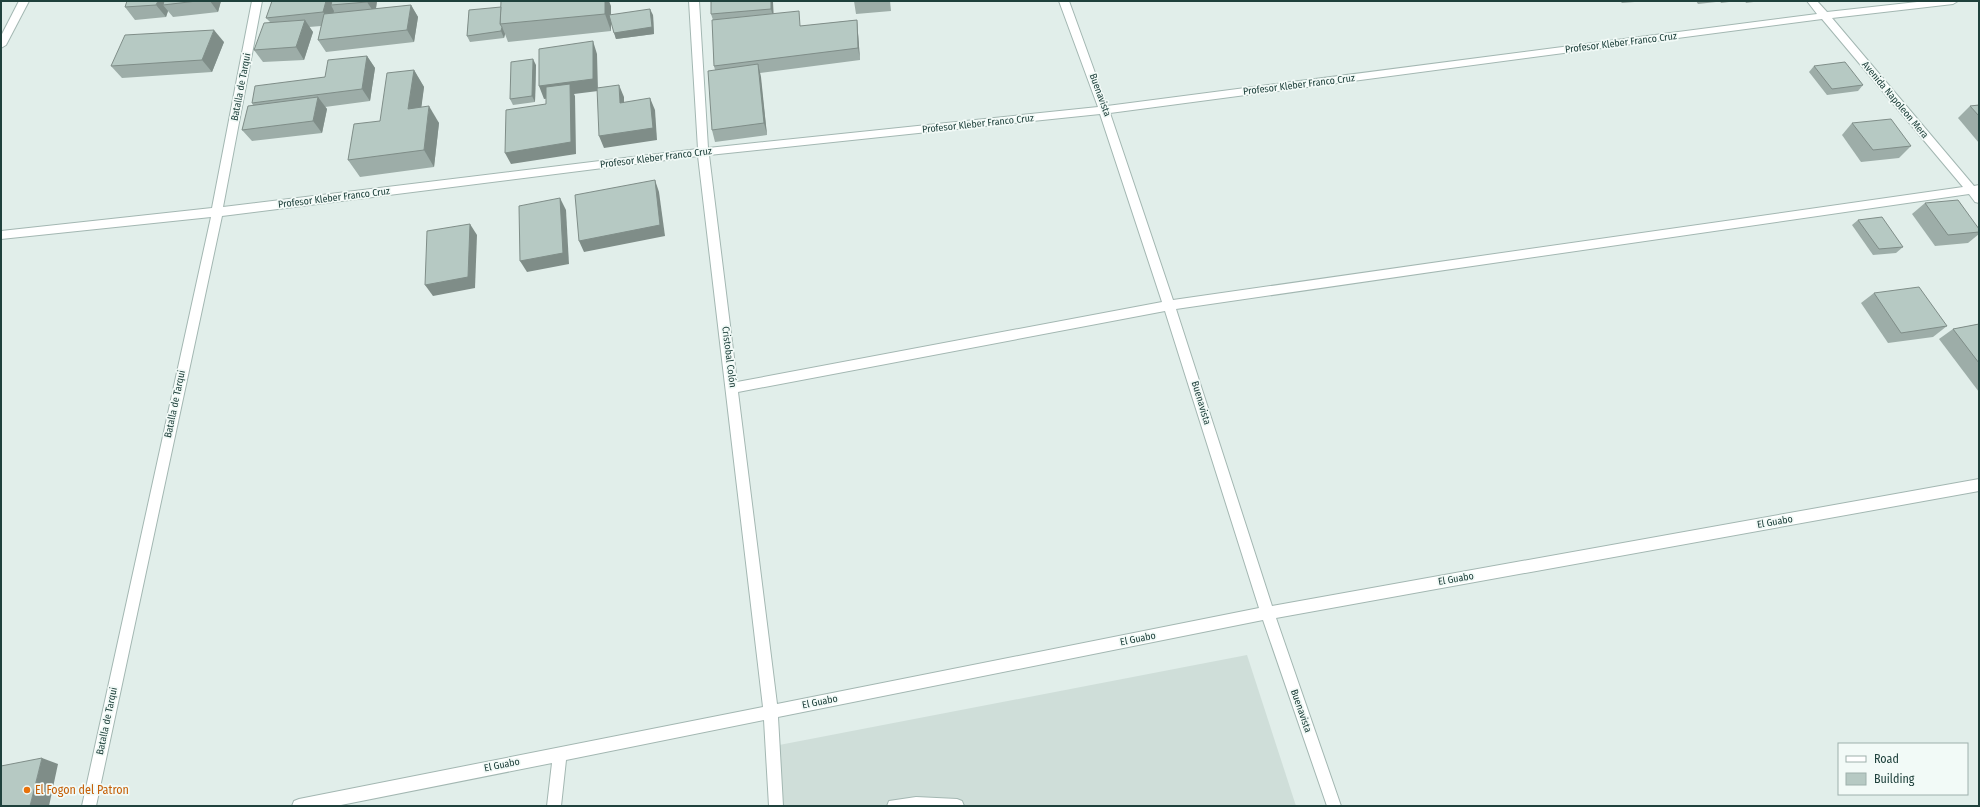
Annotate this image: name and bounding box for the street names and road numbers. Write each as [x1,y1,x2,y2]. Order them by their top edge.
street label: Profesor Kleber Franco Cruz [1565,30,1678,56]
street label: Batalla de Tarqui [229,52,253,122]
street label: Avenida Napoleon Mera [1859,59,1931,141]
street label: Buenavista [1087,72,1113,118]
street label: Profesor Kleber Franco Cruz [1243,72,1356,98]
street label: Profesor Kleber Franco Cruz [921,112,1035,136]
street label: Profesor Kleber Franco Cruz [600,145,713,171]
street label: Profesor Kleber Franco Cruz [278,185,391,211]
street label: Cristobal Colón [719,326,739,388]
street label: Batalla de Tarqui [162,369,188,439]
street label: Buenavista [1189,380,1213,426]
street label: El Guabo [1756,513,1794,531]
street label: El Guabo [1437,570,1475,588]
street label: El Guabo [1119,630,1157,648]
street label: Batalla de Tarqui [94,686,120,756]
street label: Buenavista [1288,688,1314,734]
street label: El Guabo [801,693,839,711]
street label: El Guabo [483,756,521,774]

